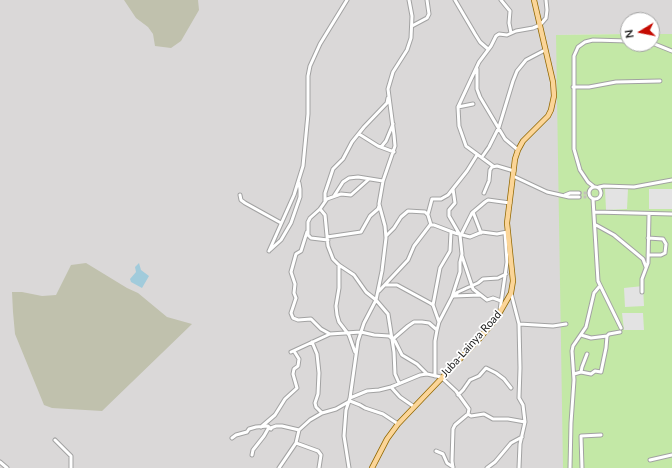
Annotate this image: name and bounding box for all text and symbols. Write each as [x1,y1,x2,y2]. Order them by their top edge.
north arrow [620,12,660,52]
text: N [622,29,636,39]
street label: Juba-Lainya Road [438,308,504,380]

